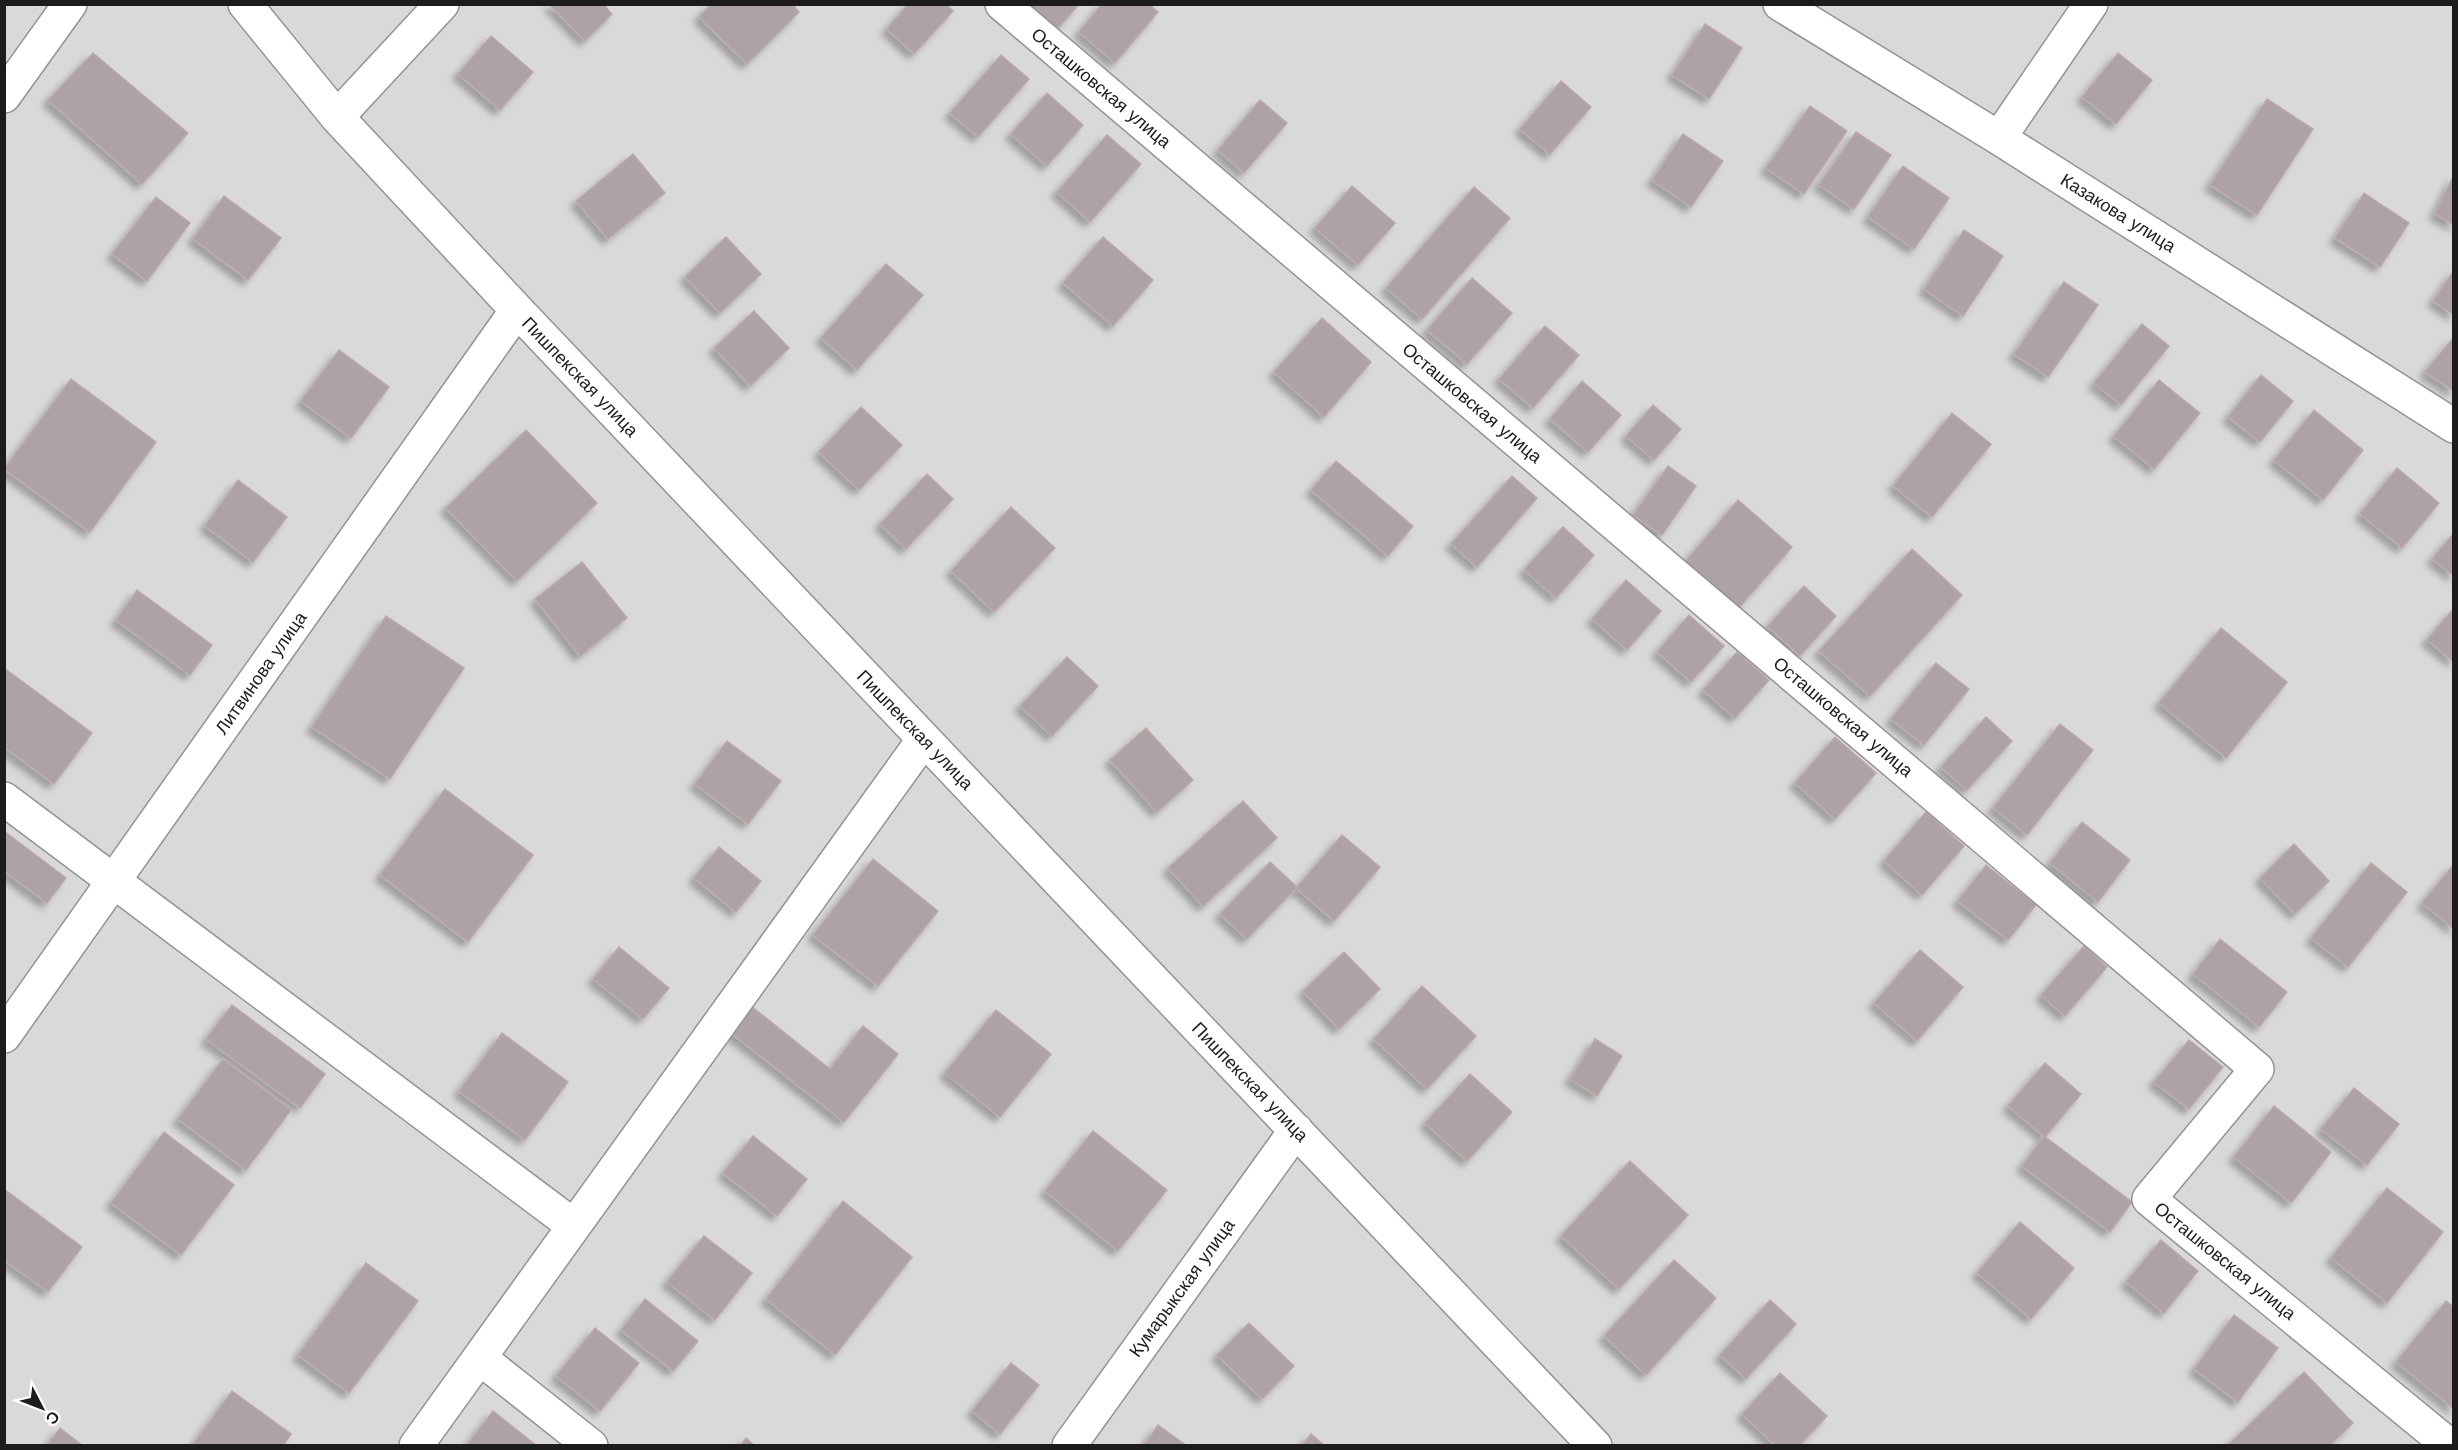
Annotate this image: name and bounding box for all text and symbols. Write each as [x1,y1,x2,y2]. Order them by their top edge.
street label: Осташковская улица [1027,23,1176,153]
street label: Казакова улица [2057,169,2180,257]
street label: Пишпекская улица [518,313,643,441]
street label: Осташковская улица [1398,338,1547,468]
street label: Литвинова улица [210,607,311,738]
street label: Осташковская улица [1769,652,1918,782]
street label: Пишпекская улица [853,666,978,794]
street label: Пишпекская улица [1188,1018,1313,1146]
street label: Осташковская улица [2150,1197,2301,1325]
street label: Кумарыкская улица [1125,1214,1239,1361]
north arrow [12,1378,72,1438]
text: С [42,1407,64,1429]

